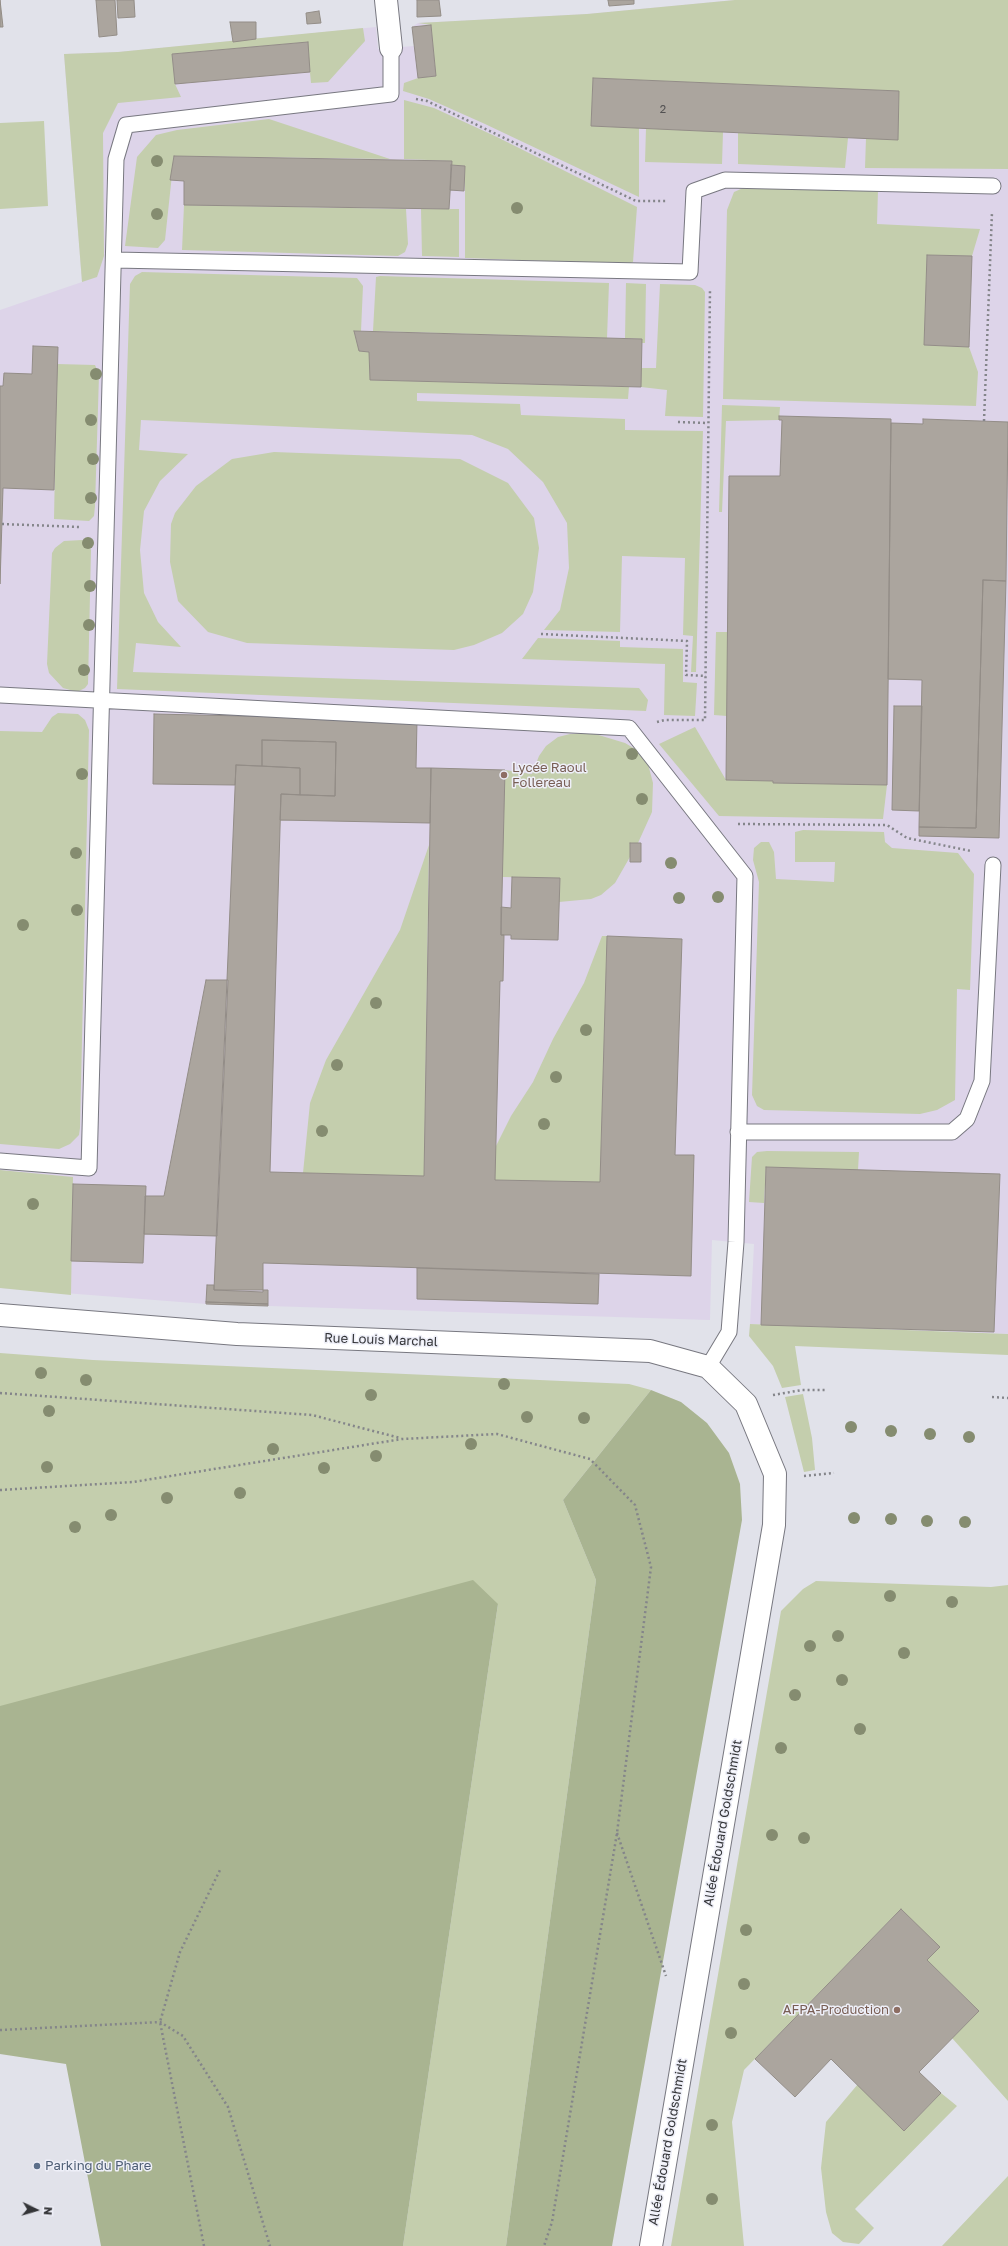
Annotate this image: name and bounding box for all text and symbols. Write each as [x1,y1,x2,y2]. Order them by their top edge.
house number: 2 [660,103,666,117]
place label: Lycée Raoul Follereau [512,760,587,791]
marker: Lycée Raoul Follereau [499,770,509,780]
street label: Rue Louis Marchal [324,1330,438,1350]
street label: Allée Édouard Goldschmidt [701,1738,745,1908]
place label: AFPA-Production [783,2002,889,2018]
marker: AFPA-Production [892,2005,902,2015]
street label: Allée Édouard Goldschmidt [646,2057,690,2227]
place label: Parking du Phare [45,2158,151,2174]
marker: Parking du Phare [32,2161,42,2171]
north arrow [16,2190,56,2230]
text: N [42,2206,55,2216]

